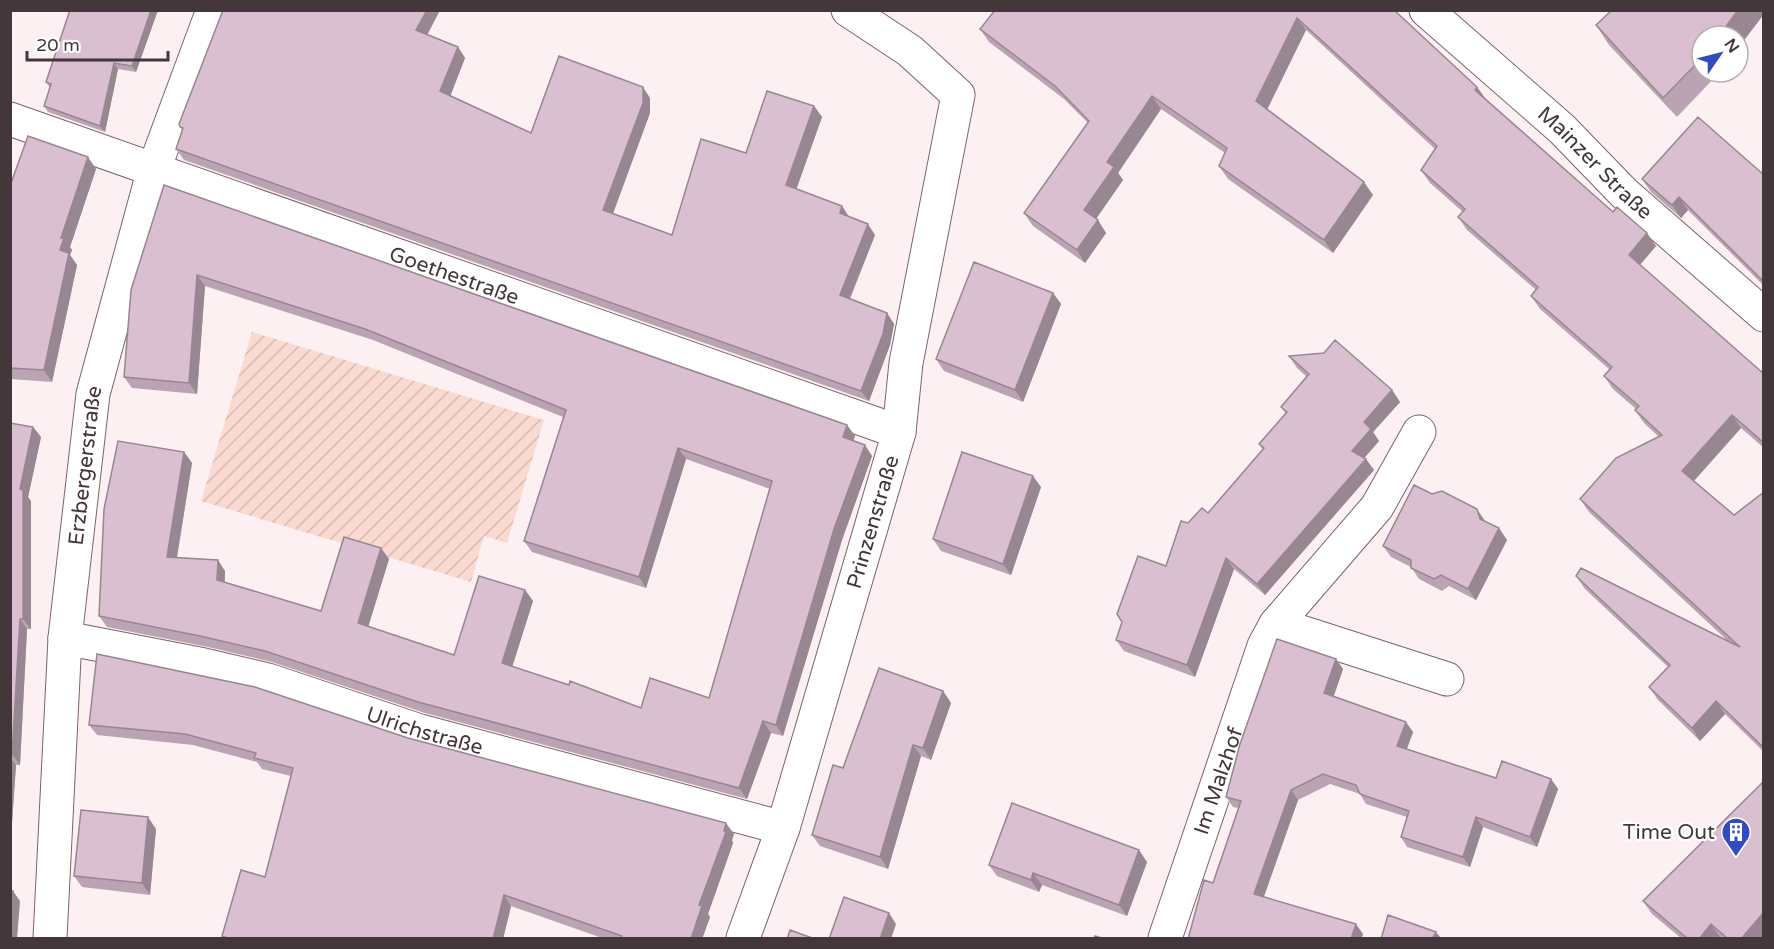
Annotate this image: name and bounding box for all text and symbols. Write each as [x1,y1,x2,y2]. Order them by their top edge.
scale bar [27,24,168,62]
north arrow [1690,24,1750,84]
text: 20 m [36,34,80,56]
text: N [1720,35,1743,57]
street label: Mainzer Straße [1532,101,1657,225]
street label: Goethestraße [386,242,522,310]
street label: Erzbergerstraße [64,383,108,547]
street label: Prinzenstraße [842,452,905,592]
street label: Ulrichstraße [363,702,486,760]
street label: Im Malzhof [1189,724,1249,838]
building icon: Time Out [1720,816,1752,858]
place label: Time Out [1623,820,1715,845]

